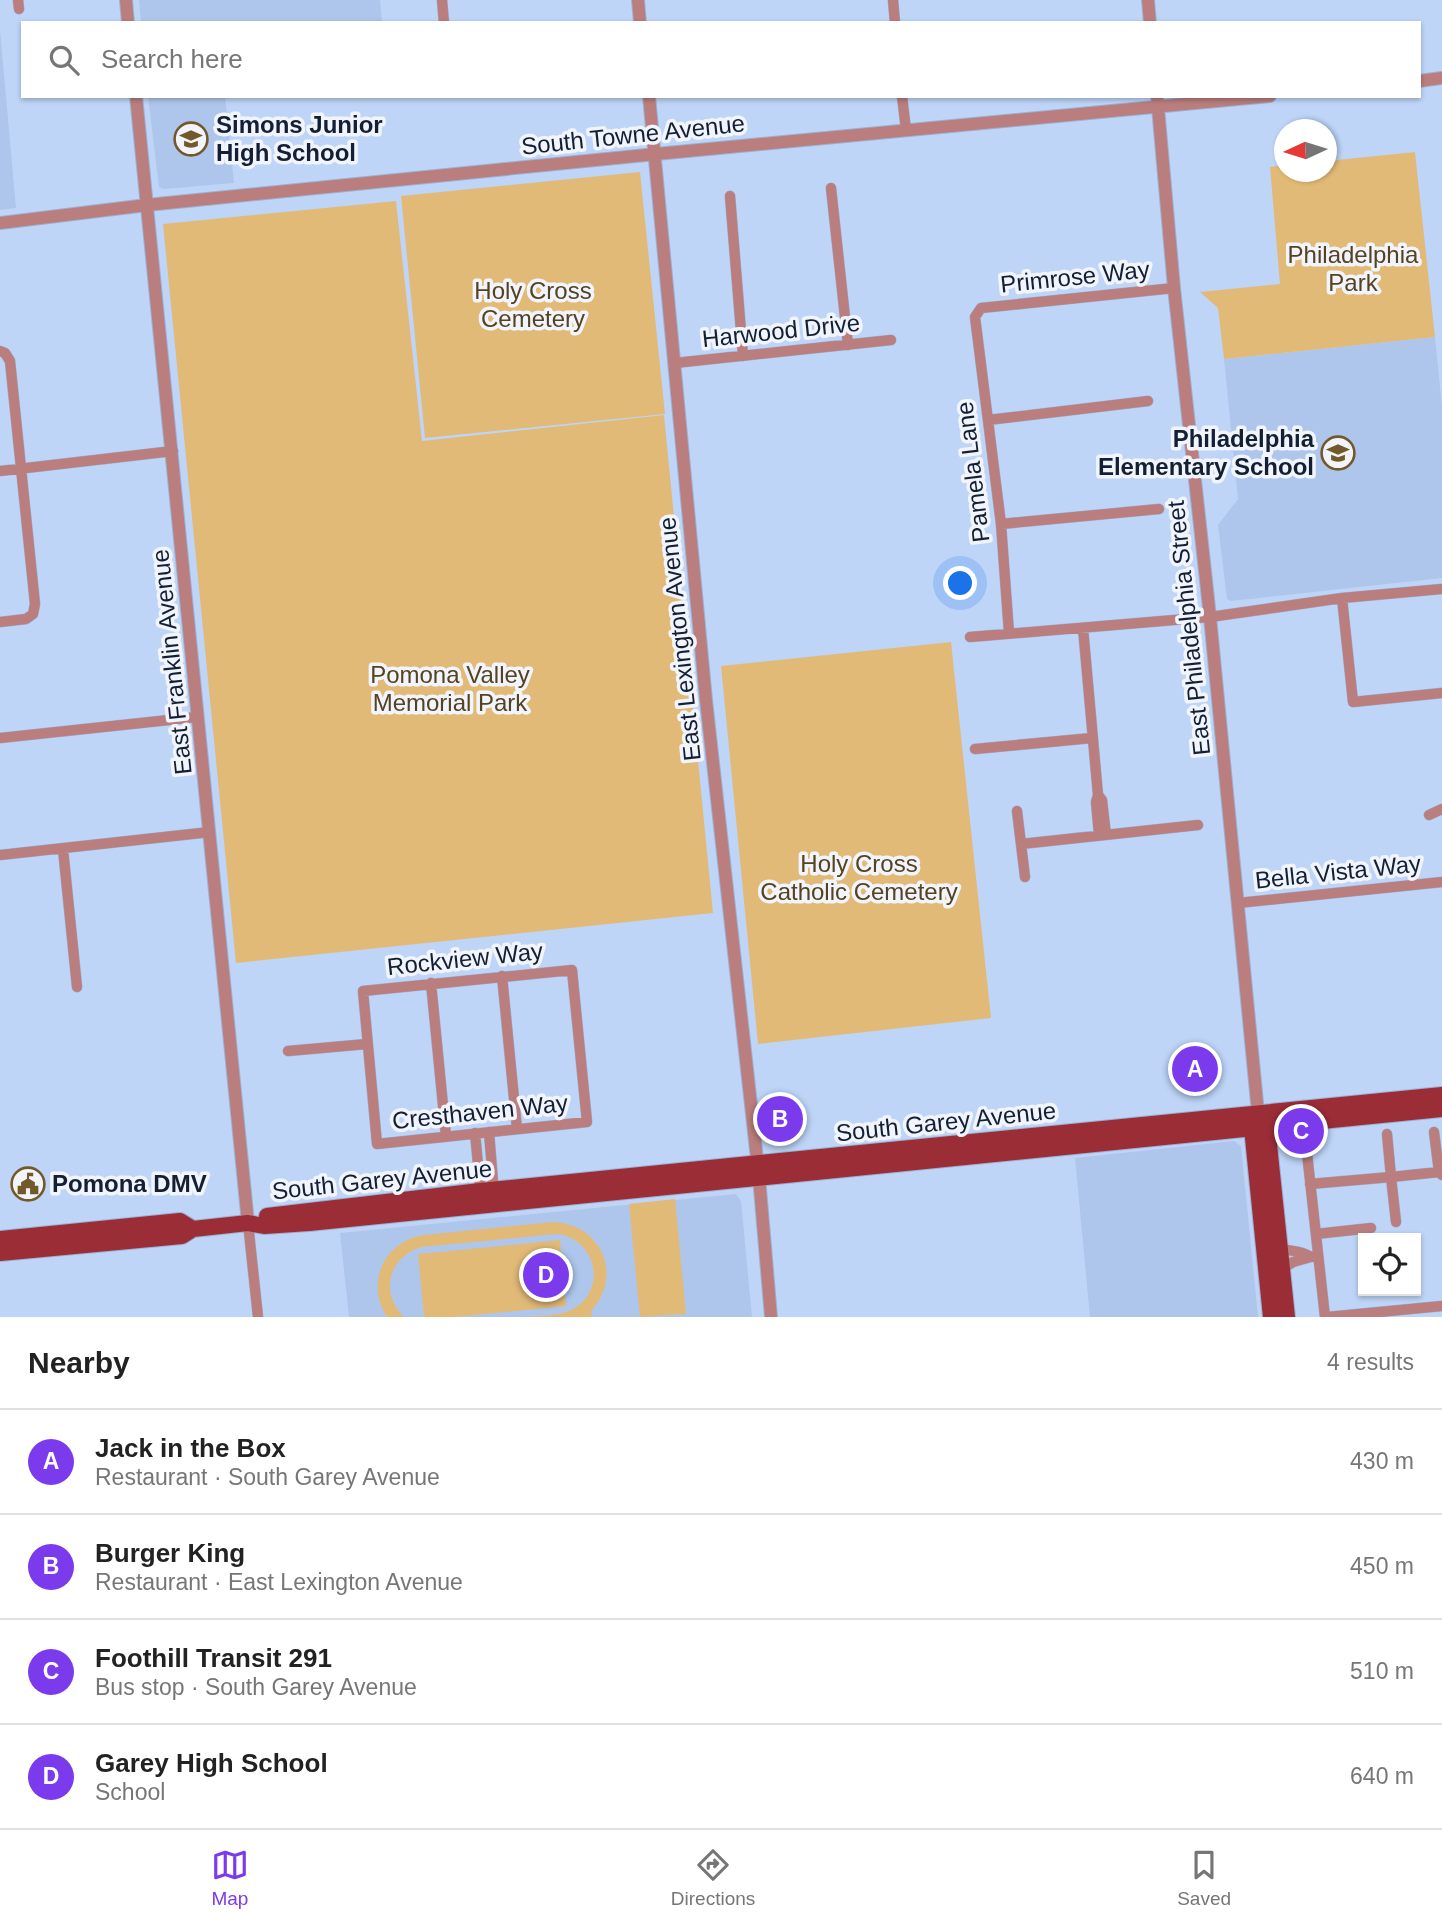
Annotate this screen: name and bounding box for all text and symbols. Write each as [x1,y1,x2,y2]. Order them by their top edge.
search box [21,21,1421,98]
icon: search [45,41,83,79]
text: Search here [101,44,243,74]
street label: South Towne Avenue [520,109,746,160]
place label: Simons Junior High School [216,111,383,166]
north arrow [1274,119,1337,182]
school or university icon: Simons Junior High School [172,120,210,158]
park label: Philadelphia Park [1288,241,1419,296]
street label: Primrose Way [999,255,1151,298]
park label: Holy Cross Cemetery [474,277,592,332]
street label: Harwood Drive [701,309,861,352]
street label: Pamela Lane [950,400,995,544]
place label: Philadelphia Elementary School [1098,425,1315,480]
school or university icon: Philadelphia Elementary School [1319,434,1357,472]
street label: East Philadelphia Street [1162,499,1215,757]
street label: East Lexington Avenue [653,516,706,762]
street label: East Franklin Avenue [146,548,197,776]
your location [943,566,977,600]
park label: Pomona Valley Memorial Park [370,661,530,716]
street label: Bella Vista Way [1254,849,1422,894]
park label: Holy Cross Catholic Cemetery [760,850,958,905]
street label: Rockview Way [386,937,544,980]
pin: A [1172,1043,1218,1095]
street label: Cresthaven Way [391,1089,569,1134]
pin: B [757,1093,803,1145]
street label: South Garey Avenue [835,1097,1057,1146]
pin: C [1278,1105,1324,1157]
street label: South Garey Avenue [271,1155,493,1204]
public building icon: Pomona DMV [9,1165,47,1203]
place label: Pomona DMV [52,1170,207,1197]
map controls [1358,1233,1421,1296]
button: locate [1358,1233,1421,1296]
pin: D [523,1249,569,1301]
text: Nearby [28,1346,130,1379]
text: 4 results [1327,1349,1414,1375]
text: Jack in the Box [95,1433,286,1463]
text: A [43,1448,59,1474]
text: 430 m [1350,1448,1414,1474]
text: Restaurant · South Garey Avenue [95,1464,440,1490]
text: Burger King [95,1538,245,1568]
text: B [43,1553,59,1579]
text: 450 m [1350,1553,1414,1579]
text: Restaurant · East Lexington Avenue [95,1569,463,1595]
text: Foothill Transit 291 [95,1643,332,1673]
text: C [43,1658,59,1684]
text: 510 m [1350,1658,1414,1684]
text: Bus stop · South Garey Avenue [95,1674,417,1700]
text: Garey High School [95,1748,328,1778]
text: D [43,1763,59,1789]
text: 640 m [1350,1763,1414,1789]
text: School [95,1779,165,1805]
tab: Map [211,1846,249,1910]
tab: Directions [671,1846,755,1910]
tab: Saved [1177,1846,1231,1910]

